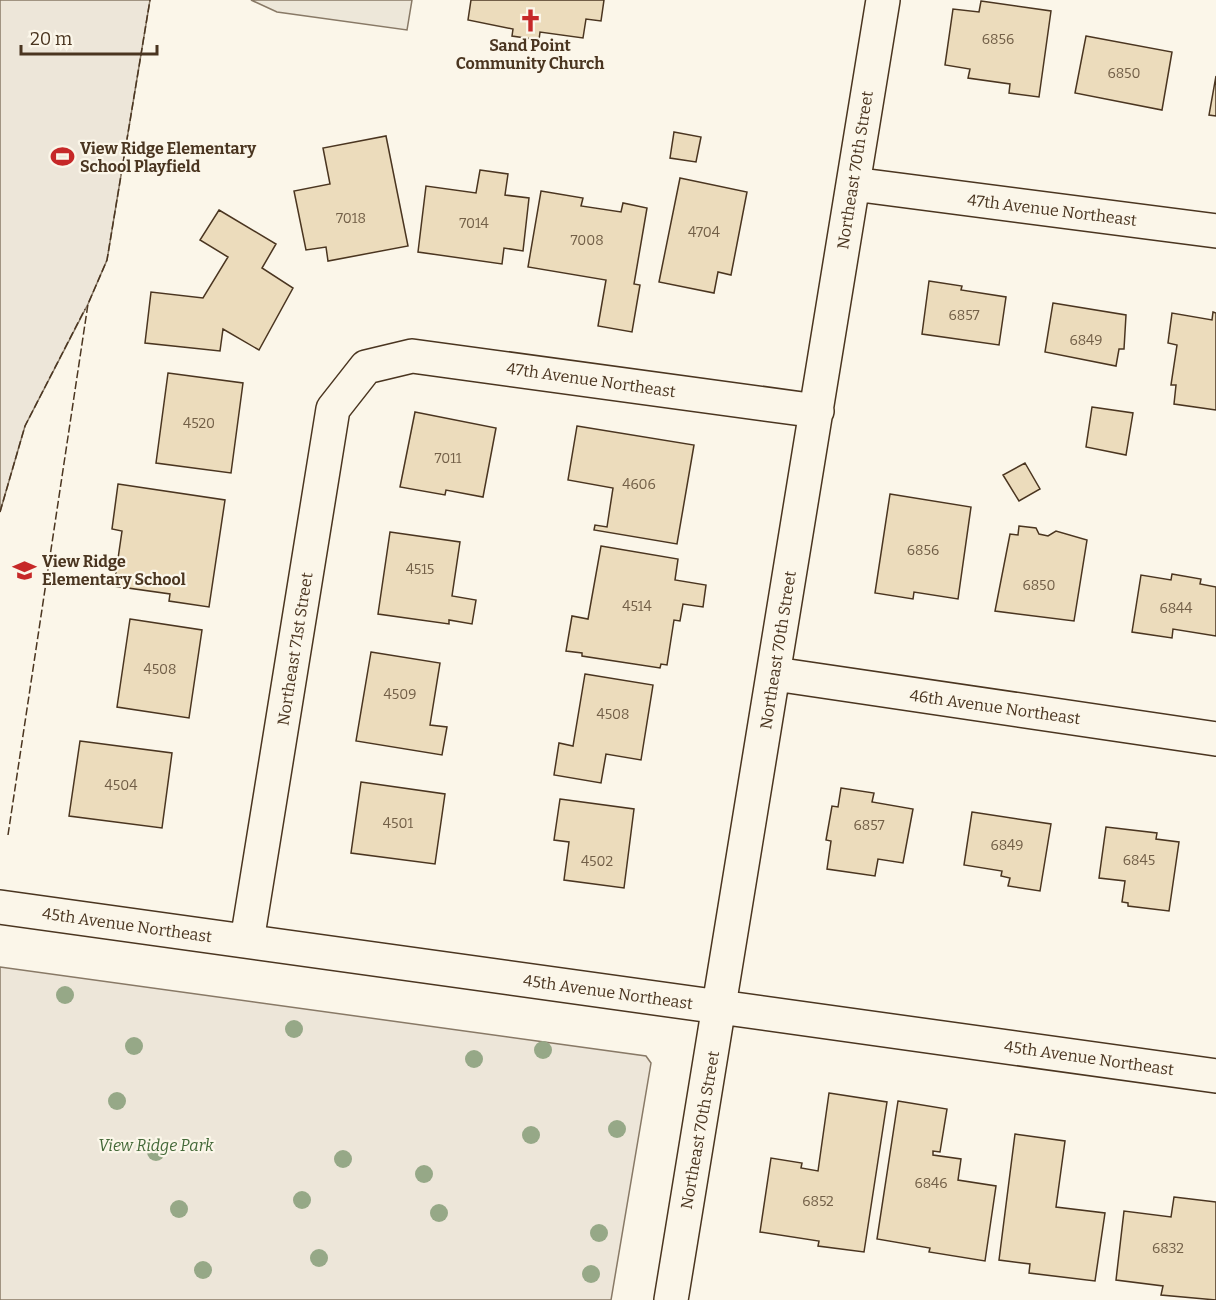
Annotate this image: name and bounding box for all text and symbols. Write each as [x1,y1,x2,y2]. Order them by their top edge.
church icon: Sand Point Community Church [517,7,543,33]
scale bar [21,18,158,56]
text: 20 m [30,28,72,50]
house number: 6856 [982,31,1014,48]
place label: Sand Point Community Church [456,36,604,73]
house number: 6850 [1107,65,1141,82]
street label: Northeast 70th Street [833,89,877,251]
place label: View Ridge Elementary School Playfield [80,139,256,176]
sports icon: View Ridge Elementary School Playfield [49,144,75,170]
street label: 47th Avenue Northeast [966,190,1138,230]
house number: 7018 [336,210,366,227]
house number: 7014 [459,215,489,232]
house number: 4704 [688,224,720,241]
house number: 7008 [570,232,604,249]
house number: 6857 [949,307,979,324]
house number: 6849 [1069,332,1103,349]
street label: 47th Avenue Northeast [505,359,677,401]
house number: 4520 [183,415,215,432]
house number: 7011 [434,450,462,467]
house number: 4606 [622,476,656,493]
house number: 6856 [907,542,939,559]
place label: View Ridge Elementary School [42,552,186,589]
school or university icon: View Ridge Elementary School [11,557,37,583]
house number: 4515 [406,561,434,578]
street label: Northeast 70th Street [756,569,800,731]
street label: Northeast 71st Street [274,571,317,727]
house number: 6850 [1022,577,1056,594]
house number: 4514 [622,598,652,615]
house number: 6844 [1159,600,1193,617]
house number: 4508 [143,661,177,678]
house number: 4509 [384,686,416,703]
street label: 46th Avenue Northeast [908,686,1082,728]
house number: 4508 [596,706,630,723]
house number: 4504 [105,777,137,794]
house number: 4501 [383,815,413,832]
house number: 6857 [854,817,884,834]
house number: 6849 [990,837,1024,854]
house number: 6845 [1123,852,1155,869]
house number: 4502 [581,853,613,870]
street label: 45th Avenue Northeast [41,904,213,946]
street label: 45th Avenue Northeast [522,971,694,1013]
street label: 45th Avenue Northeast [1003,1037,1175,1079]
street label: Northeast 70th Street [677,1049,723,1211]
park label: View Ridge Park [98,1136,214,1155]
house number: 6846 [914,1175,948,1192]
house number: 6852 [802,1193,834,1210]
house number: 6832 [1152,1240,1184,1257]

